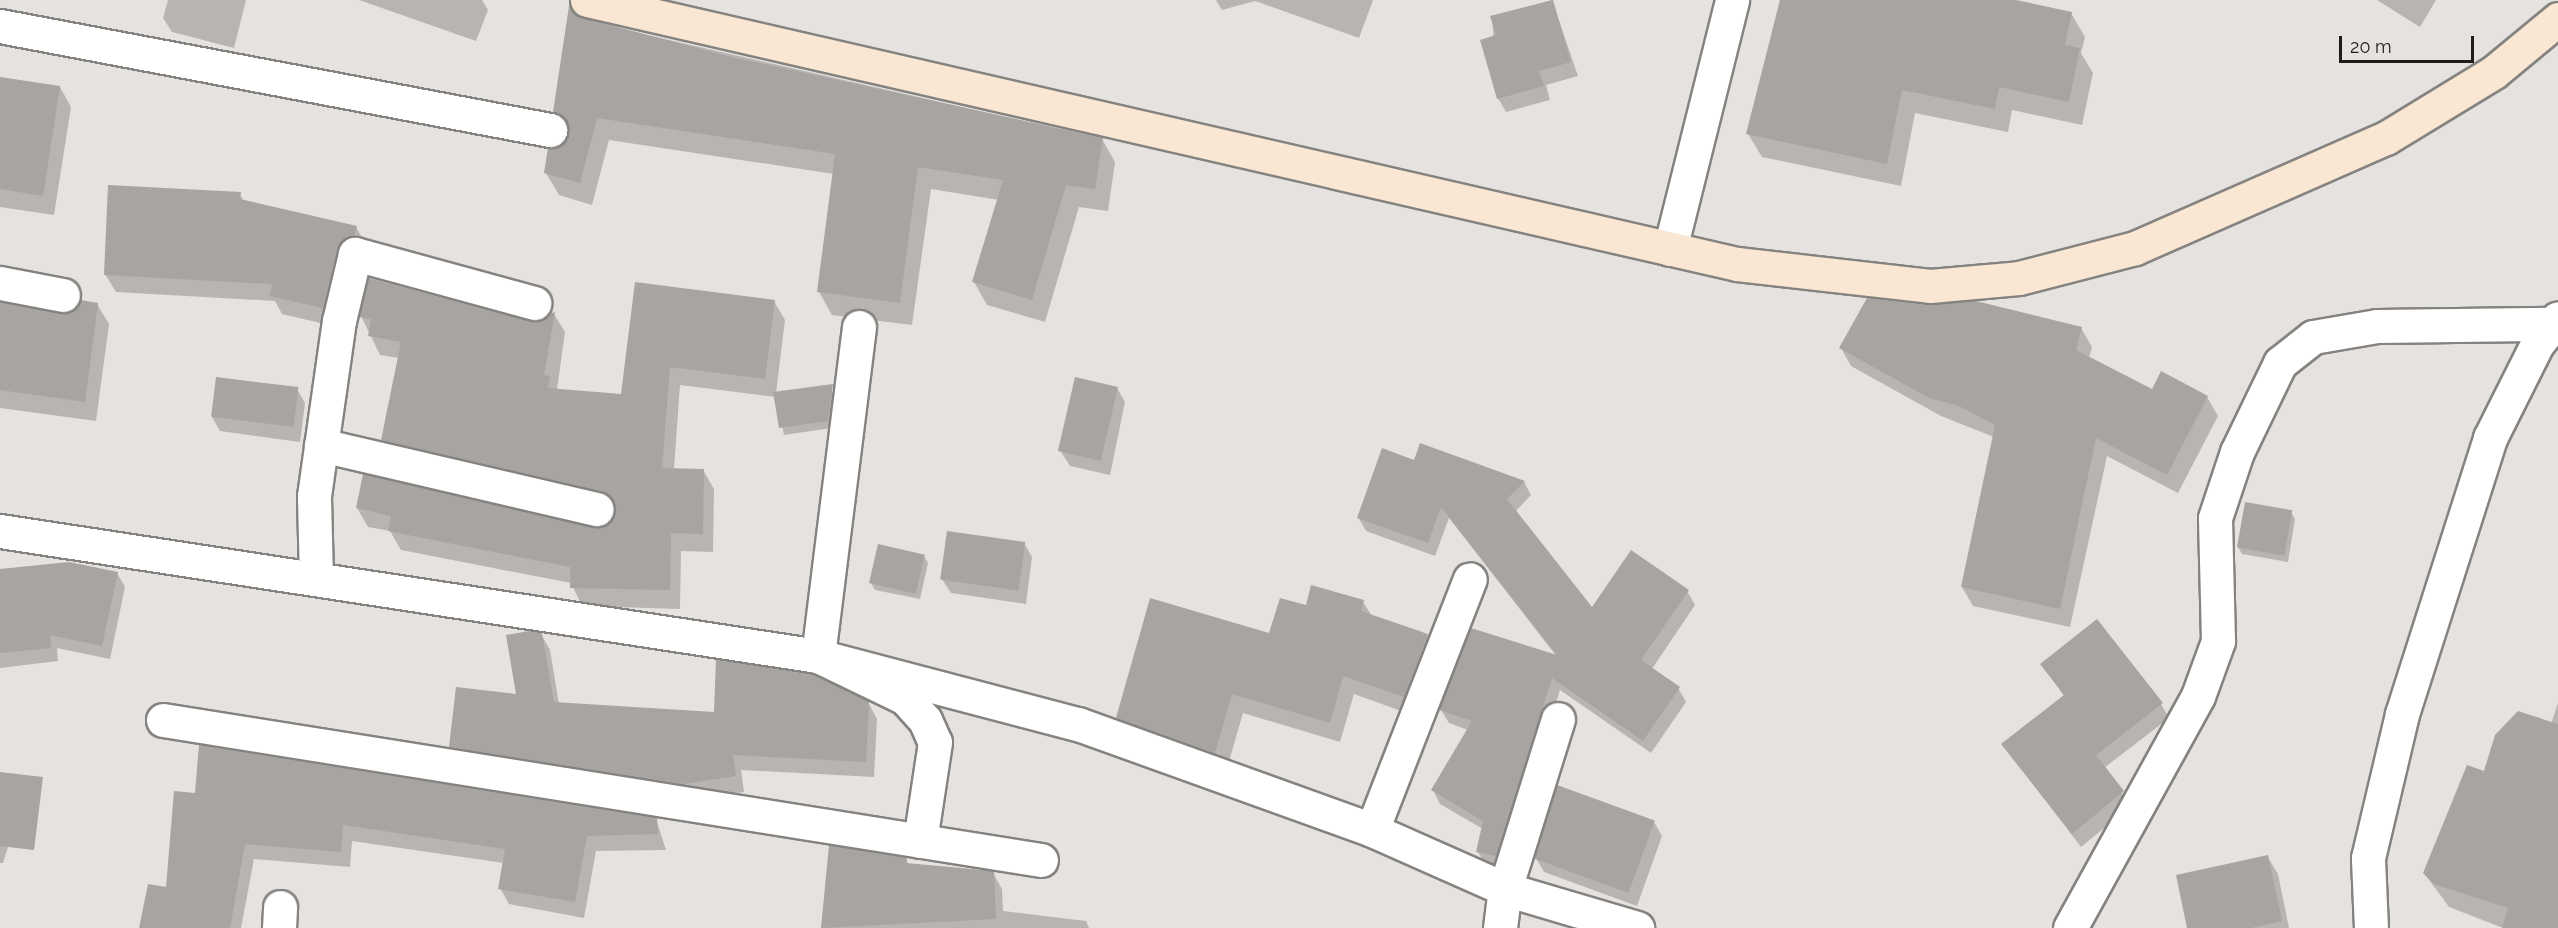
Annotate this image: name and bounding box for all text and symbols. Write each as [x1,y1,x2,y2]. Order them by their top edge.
scale bar [2342,24,2477,62]
text: 20 m [2350,36,2392,57]

